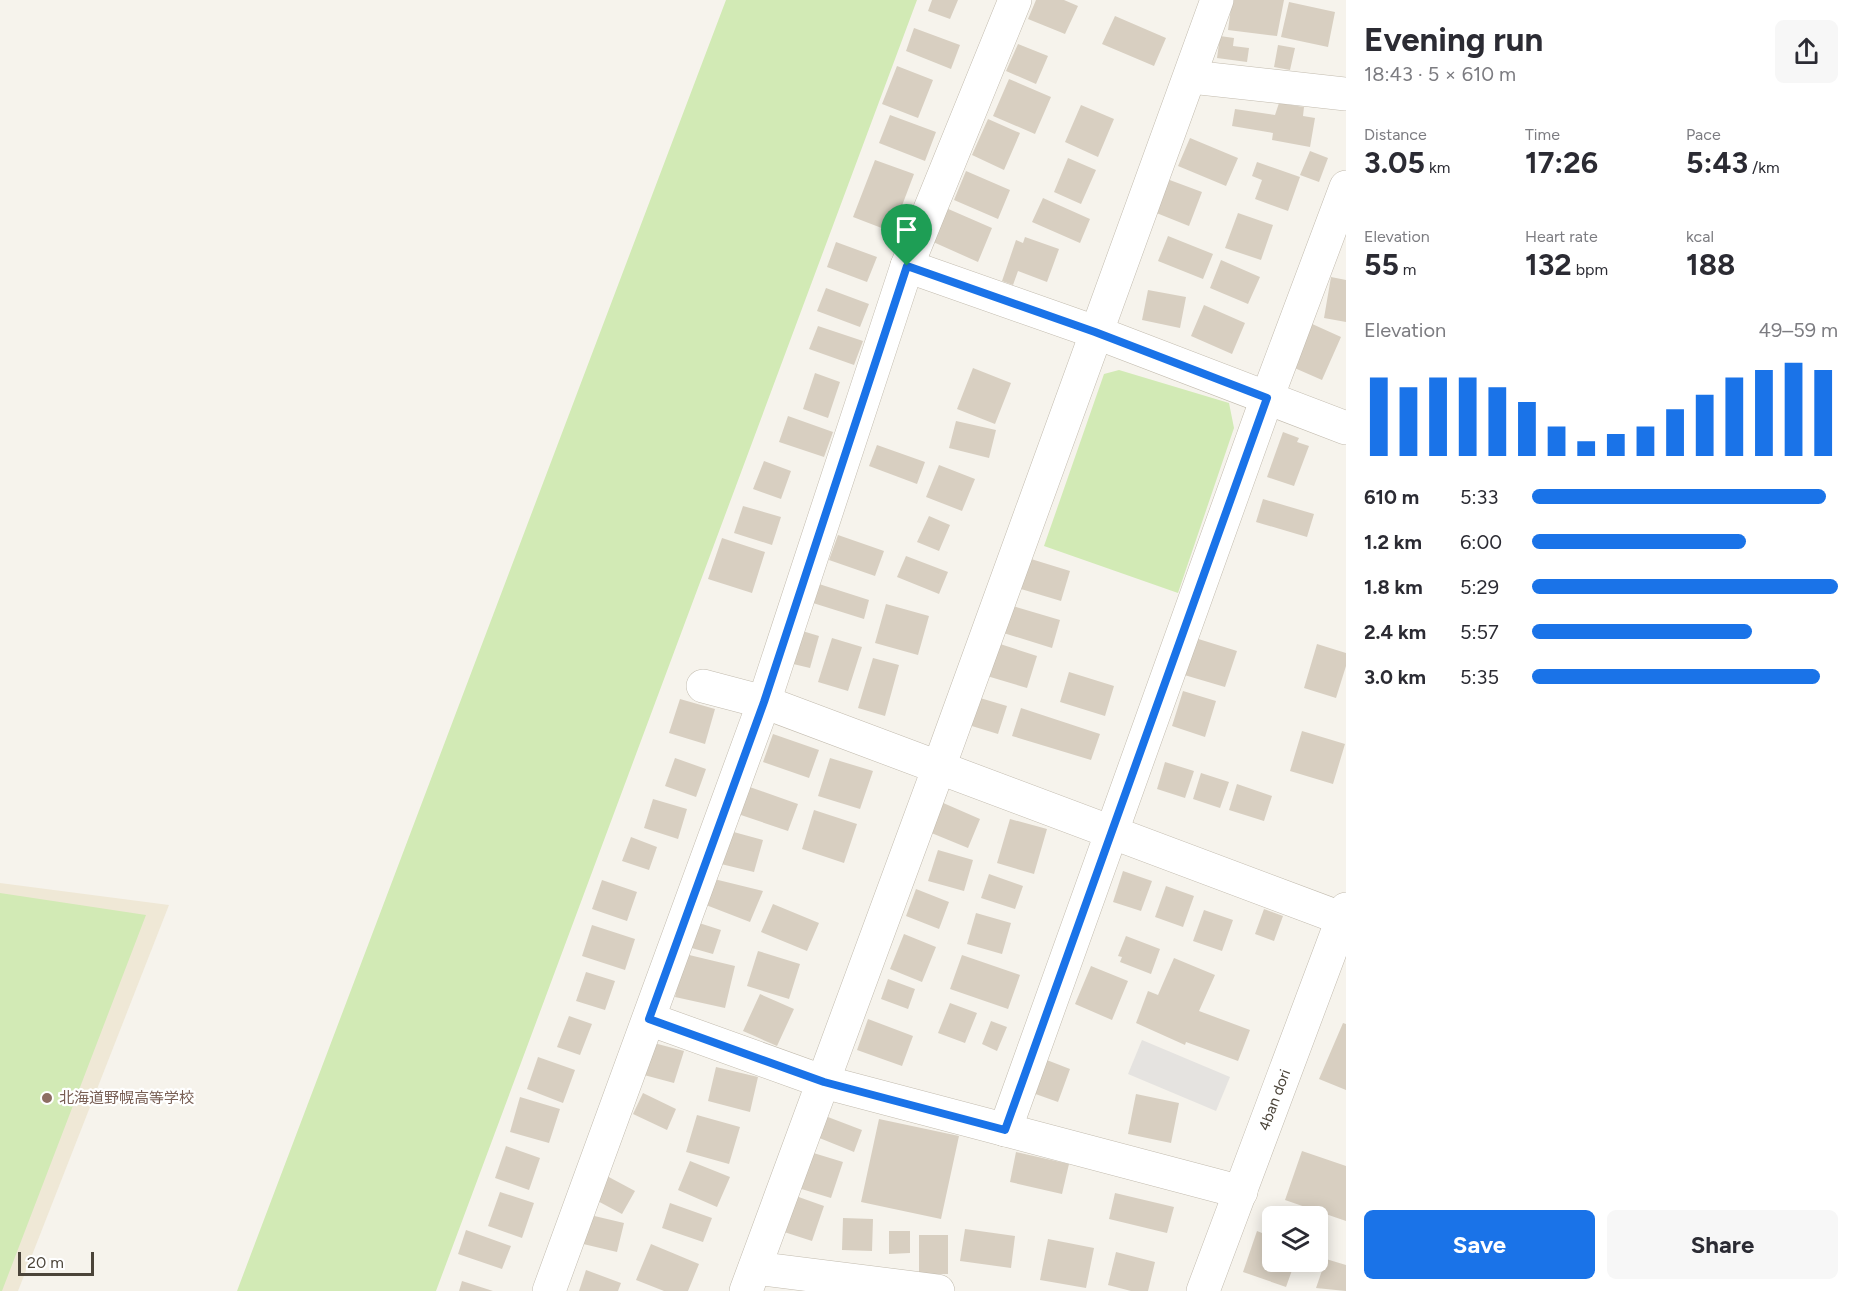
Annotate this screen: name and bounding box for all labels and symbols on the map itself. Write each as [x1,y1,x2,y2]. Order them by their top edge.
pin [881,204,932,266]
street label: 4ban dori [1255,1067,1294,1133]
place label: 北海道野幌高等学校 [59,1089,194,1107]
marker: 北海道野幌高等学校 [40,1091,54,1105]
scale bar [18,1249,94,1276]

